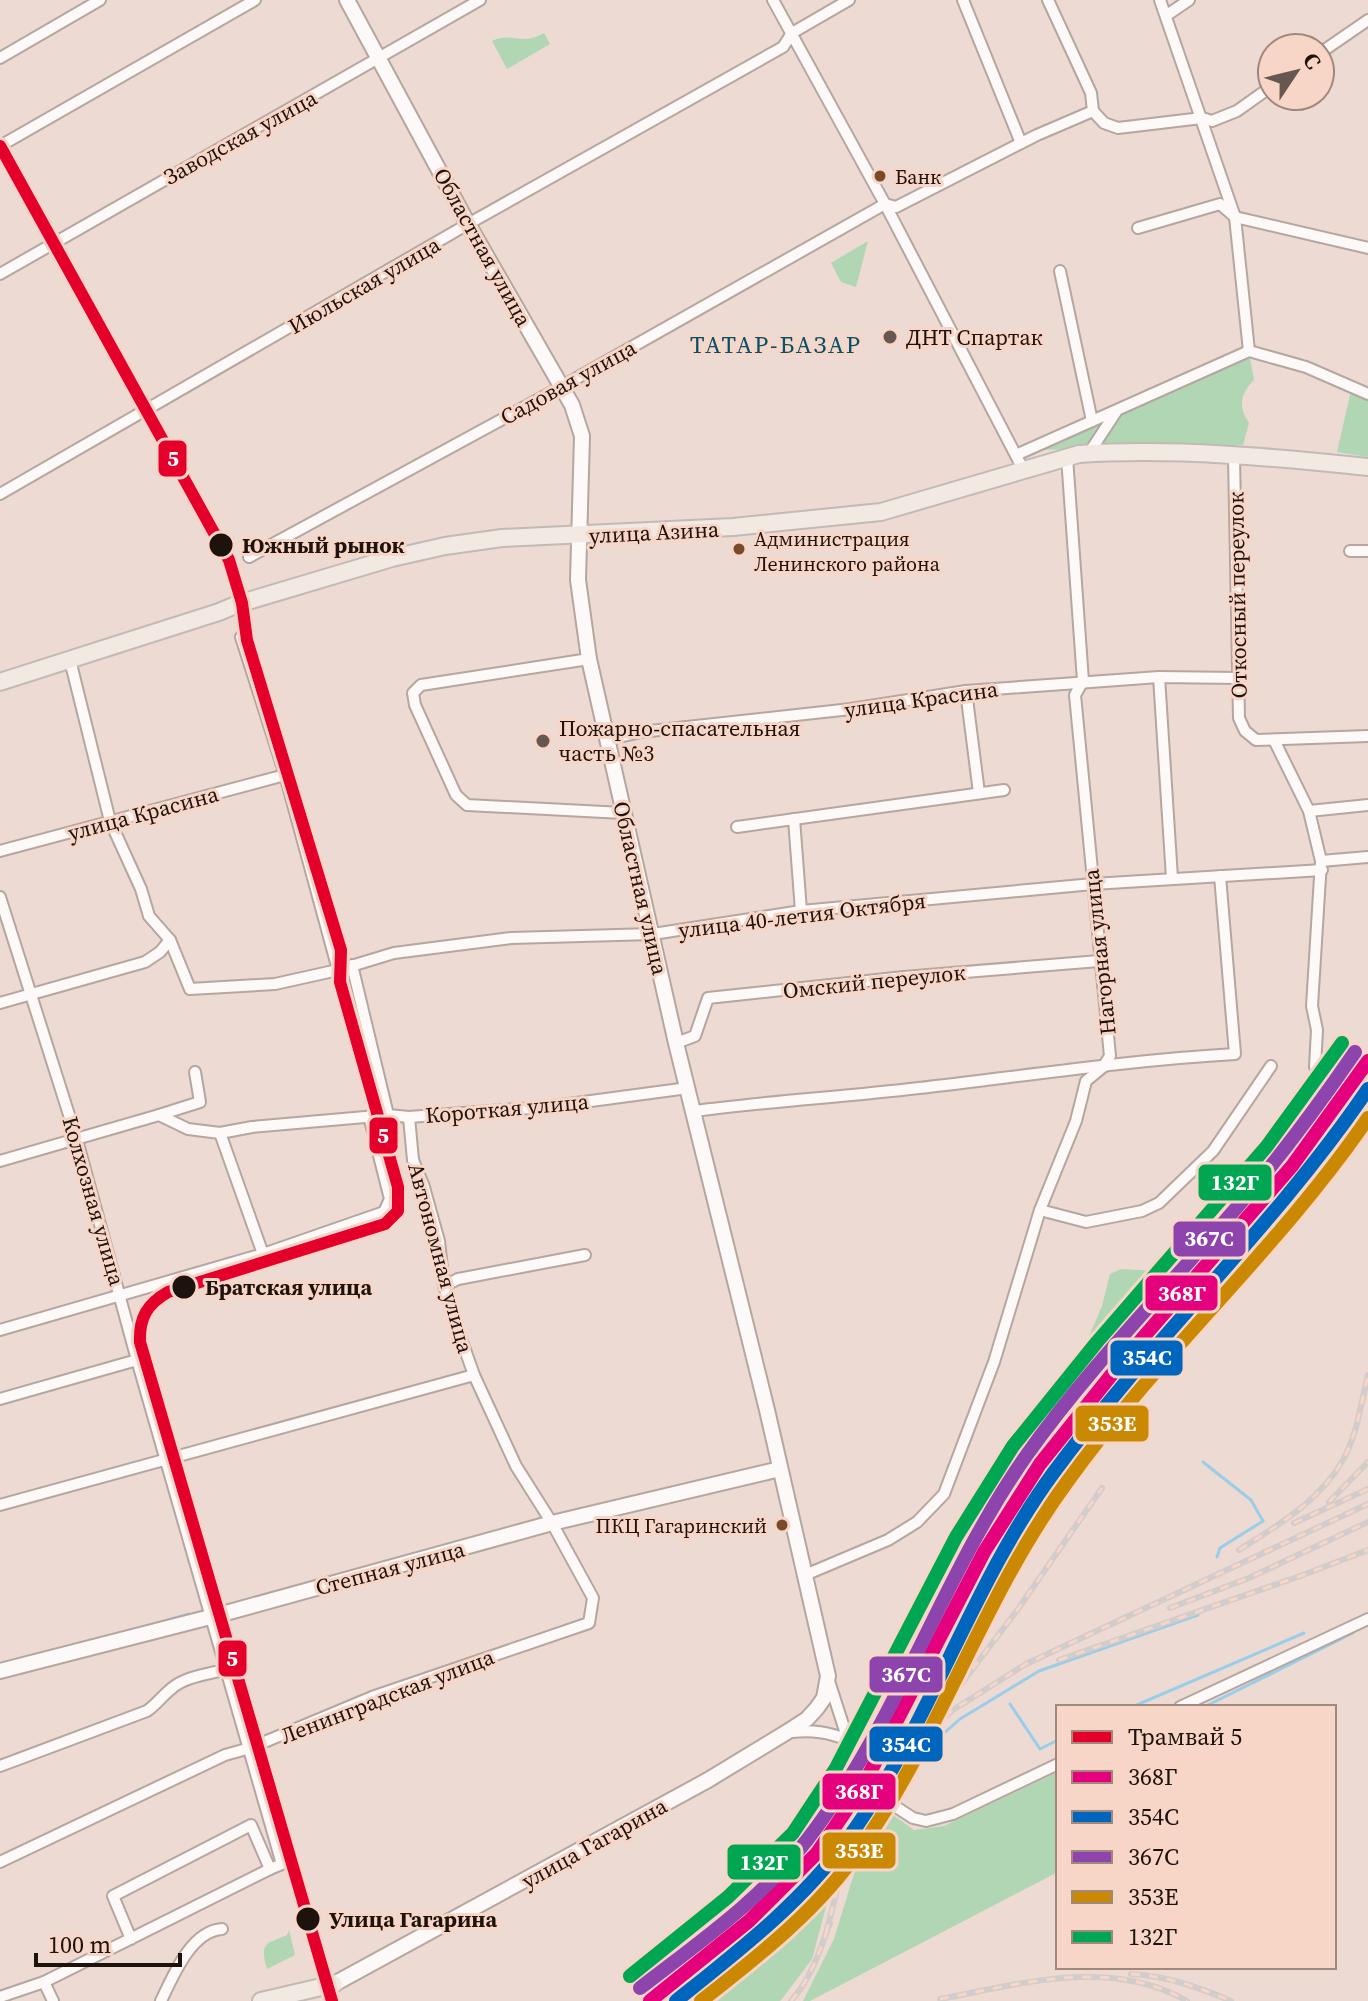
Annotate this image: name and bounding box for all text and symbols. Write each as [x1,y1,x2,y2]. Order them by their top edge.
north arrow [1256,32,1336,112]
text: С [1296,46,1329,75]
street label: Заводская улица [158,82,323,192]
street label: Областная улица [427,162,539,332]
place label: Банк [895,163,941,191]
marker: Банк [872,168,888,184]
street label: Июльская улица [282,229,446,341]
place label: ДНТ Спартак [906,322,1043,352]
district label: ТАТАР-БАЗАР [690,328,862,361]
marker: ДНТ Спартак [881,328,899,346]
street label: Садовая улица [495,332,642,432]
line badge: 5 [157,439,188,478]
text: 5 [167,443,179,473]
street label: Откосный переулок [1220,491,1254,699]
street label: улица Азина [588,514,721,550]
place label: Администрация Ленинского района [754,525,941,578]
place label: Южный рынок [242,530,405,560]
marker: Южный рынок [207,531,235,559]
marker: Администрация Ленинского района [731,541,747,557]
street label: улица Красина [842,673,1001,725]
place label: Пожарно-спасательная часть №3 [559,713,801,768]
marker: Пожарно-спасательная часть №3 [534,732,552,750]
street label: улица Красина [64,778,222,848]
street label: Областная улица [606,798,676,978]
street label: Нагорная улица [1075,867,1123,1036]
street label: улица 40-летия Октября [677,885,927,945]
street label: Омский переулок [781,957,967,1005]
street label: Короткая улица [424,1086,591,1130]
street label: Колхозная улица [56,1113,133,1290]
line badge: 5 [368,1116,399,1155]
text: 5 [377,1120,389,1150]
street label: Автономная улица [401,1160,481,1357]
line badge: 132Г [1197,1163,1273,1202]
text: 132Г [1211,1167,1260,1197]
line badge: 367С [1172,1220,1247,1258]
text: 367С [1184,1223,1234,1253]
place label: Братская улица [205,1272,372,1302]
marker: Братская улица [170,1273,198,1301]
line badge: 368Г [1144,1274,1219,1312]
text: 368Г [1158,1278,1207,1308]
line badge: 354С [1109,1339,1184,1377]
text: 354С [1122,1342,1172,1372]
line badge: 353Е [1074,1404,1150,1443]
text: 353Е [1088,1408,1136,1438]
place label: ПКЦ Гагаринский [596,1512,767,1540]
marker: ПКЦ Гагаринский [774,1517,790,1533]
street label: Степная улица [312,1533,469,1602]
line badge: 5 [217,1639,248,1678]
street label: Ленинградская улица [276,1641,499,1751]
text: 5 [226,1643,238,1673]
line badge: 367С [868,1655,944,1694]
text: 367С [881,1659,931,1689]
legend [1056,1705,1336,1969]
text: Трамвай 5 [1128,1720,1242,1753]
line badge: 354С [868,1725,944,1763]
text: 354С [881,1729,931,1759]
text: 368Г [1128,1760,1177,1793]
line badge: 368Г [821,1772,897,1811]
text: 368Г [835,1776,884,1806]
street label: улица Гагарина [516,1790,673,1895]
text: 354С [1128,1800,1179,1833]
line badge: 353Е [821,1831,897,1870]
text: 353Е [835,1835,883,1865]
text: 367С [1128,1840,1179,1873]
line badge: 132Г [726,1843,802,1881]
text: 132Г [740,1847,789,1877]
text: 353Е [1128,1880,1178,1913]
place label: Улица Гагарина [329,1904,498,1934]
marker: Улица Гагарина [294,1905,322,1933]
scale bar [36,1917,180,1967]
text: 132Г [1128,1920,1177,1953]
text: 100 m [48,1928,111,1961]

